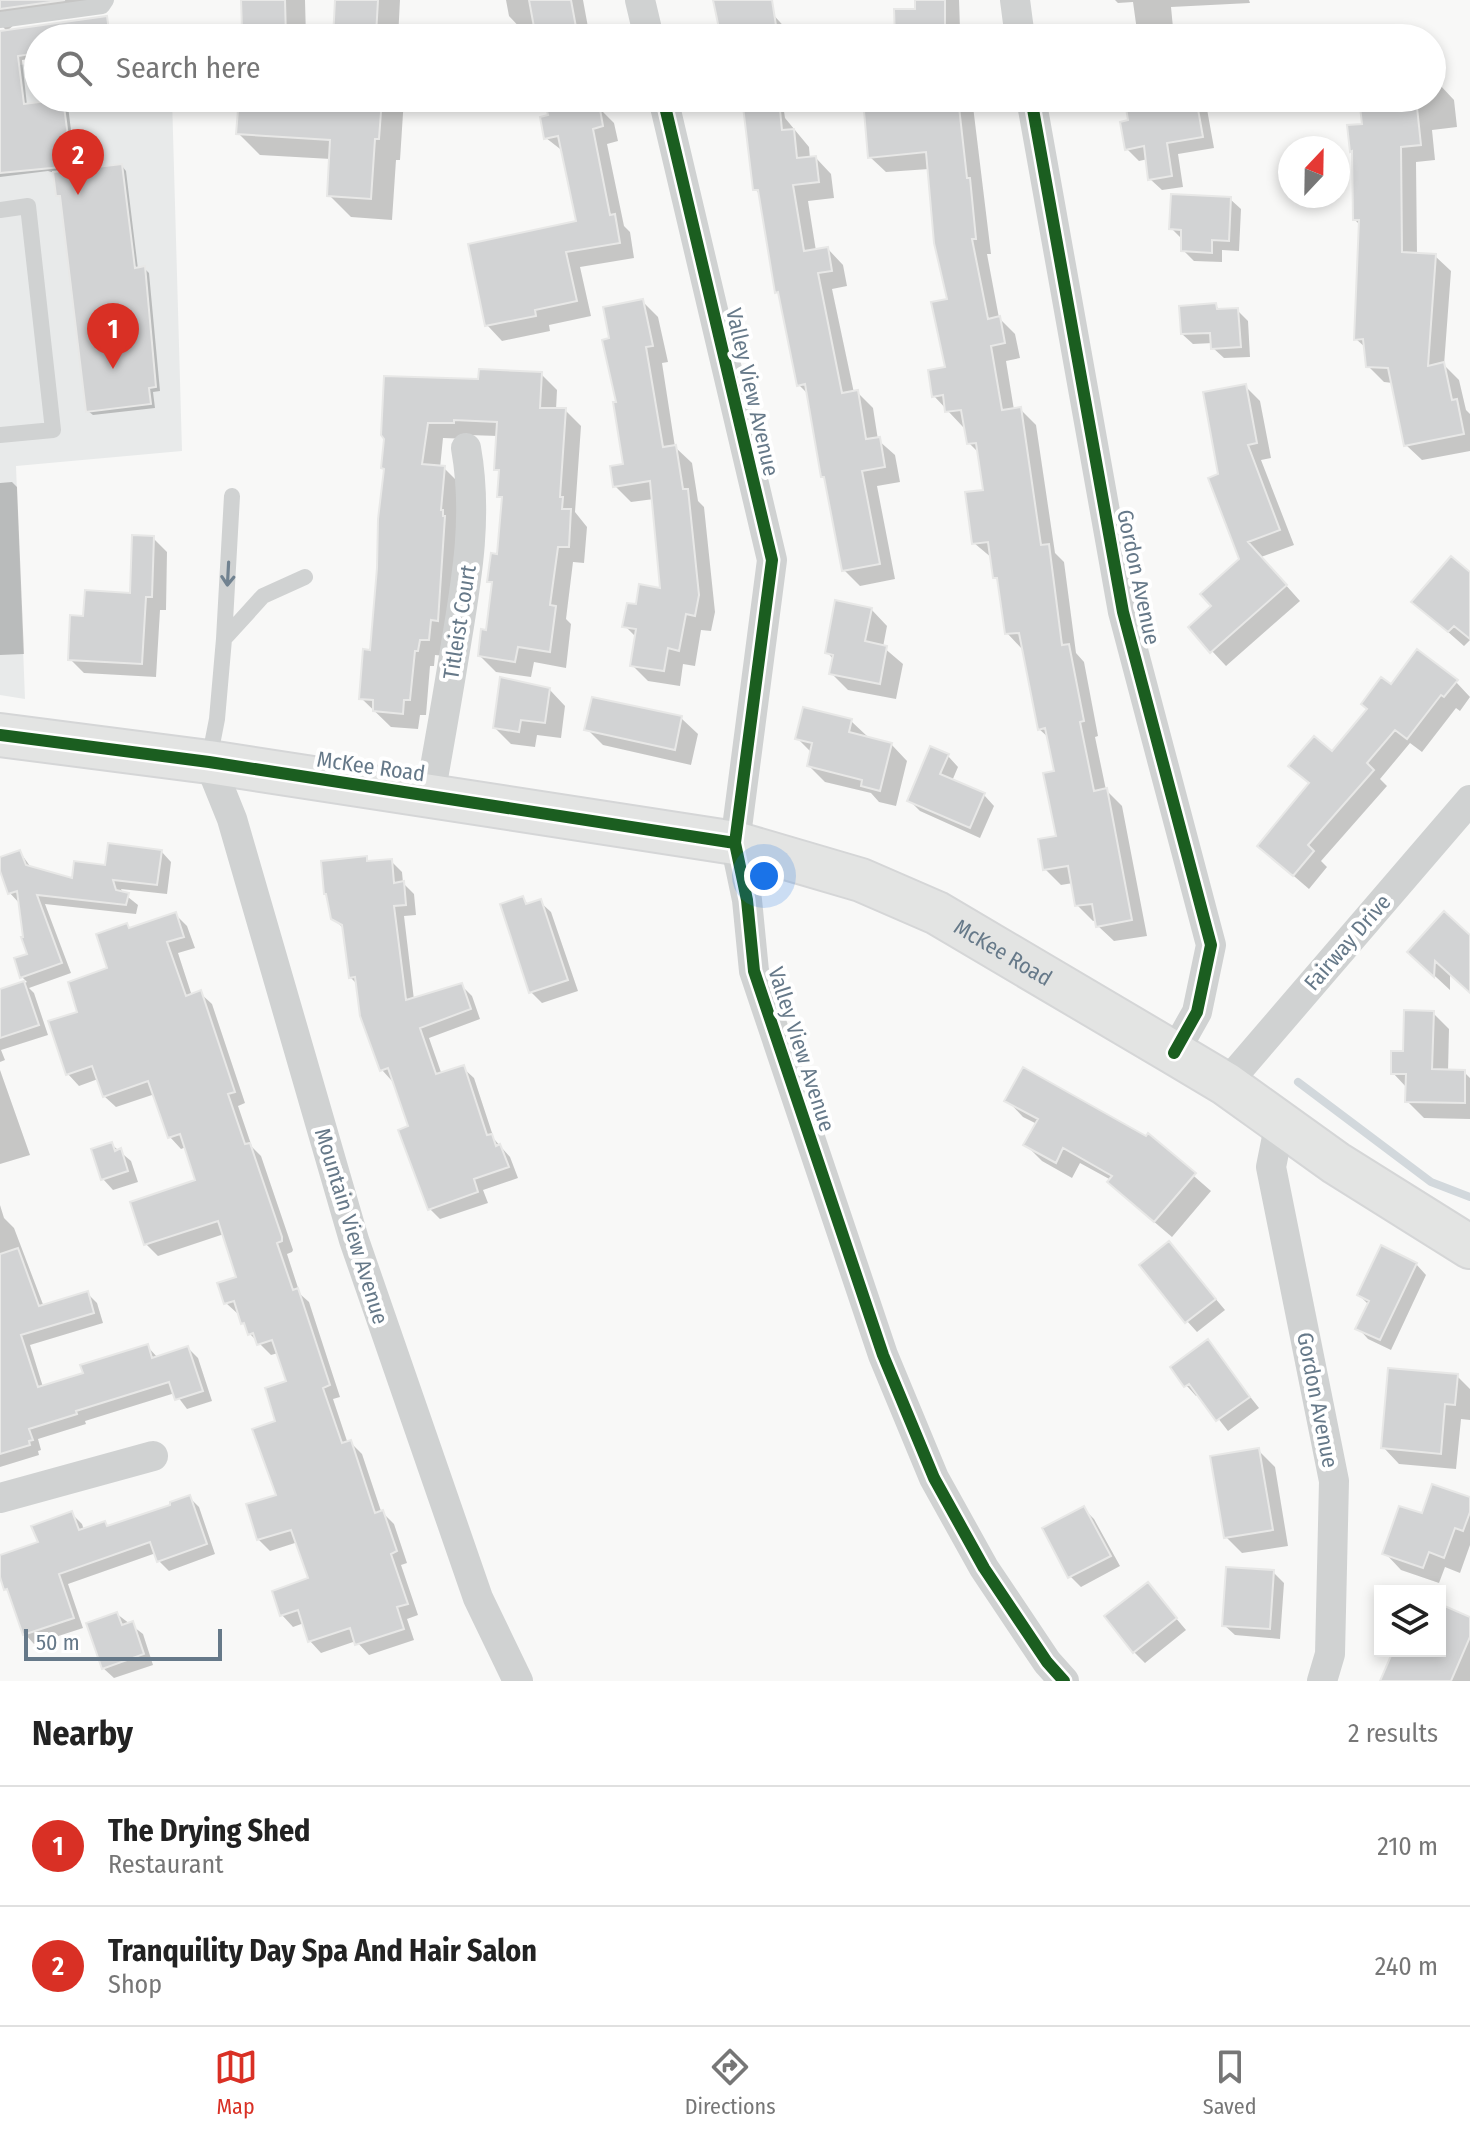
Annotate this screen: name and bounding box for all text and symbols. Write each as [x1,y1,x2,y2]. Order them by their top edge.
search box [24,24,1446,112]
icon: search [52,46,96,90]
text: Search here [116,50,261,86]
pin: 2 [52,129,104,195]
north arrow [1278,136,1350,208]
pin: 1 [87,303,139,369]
street label: Valley View Avenue [720,306,785,479]
street label: Gordon Avenue [1111,507,1166,647]
one-way arrow [220,560,235,587]
street label: Titleist Court [437,562,482,681]
street label: McKee Road [315,746,427,787]
your location [744,856,784,896]
street label: Fairway Drive [1298,889,1396,996]
street label: McKee Road [949,913,1057,992]
street label: Valley View Avenue [762,963,841,1135]
street label: Mountain View Avenue [309,1125,394,1328]
street label: Gordon Avenue [1291,1330,1344,1470]
map controls [1374,1585,1446,1657]
button: layers [1374,1585,1446,1657]
scale bar [24,1625,222,1661]
text: 50 m [36,1629,80,1656]
text: Nearby [32,1713,133,1754]
text: 2 results [1348,1718,1438,1749]
text: The Drying Shed [108,1813,310,1849]
text: 1 [53,1831,64,1862]
text: 210 m [1377,1831,1438,1862]
text: Restaurant [108,1849,224,1880]
text: Tranquility Day Spa And Hair Salon [108,1933,537,1969]
text: 2 [52,1951,64,1982]
text: 240 m [1375,1951,1438,1982]
text: Shop [108,1969,162,2000]
tab: Map [214,2045,258,2120]
tab: Directions [685,2045,776,2120]
tab: Saved [1203,2045,1256,2120]

